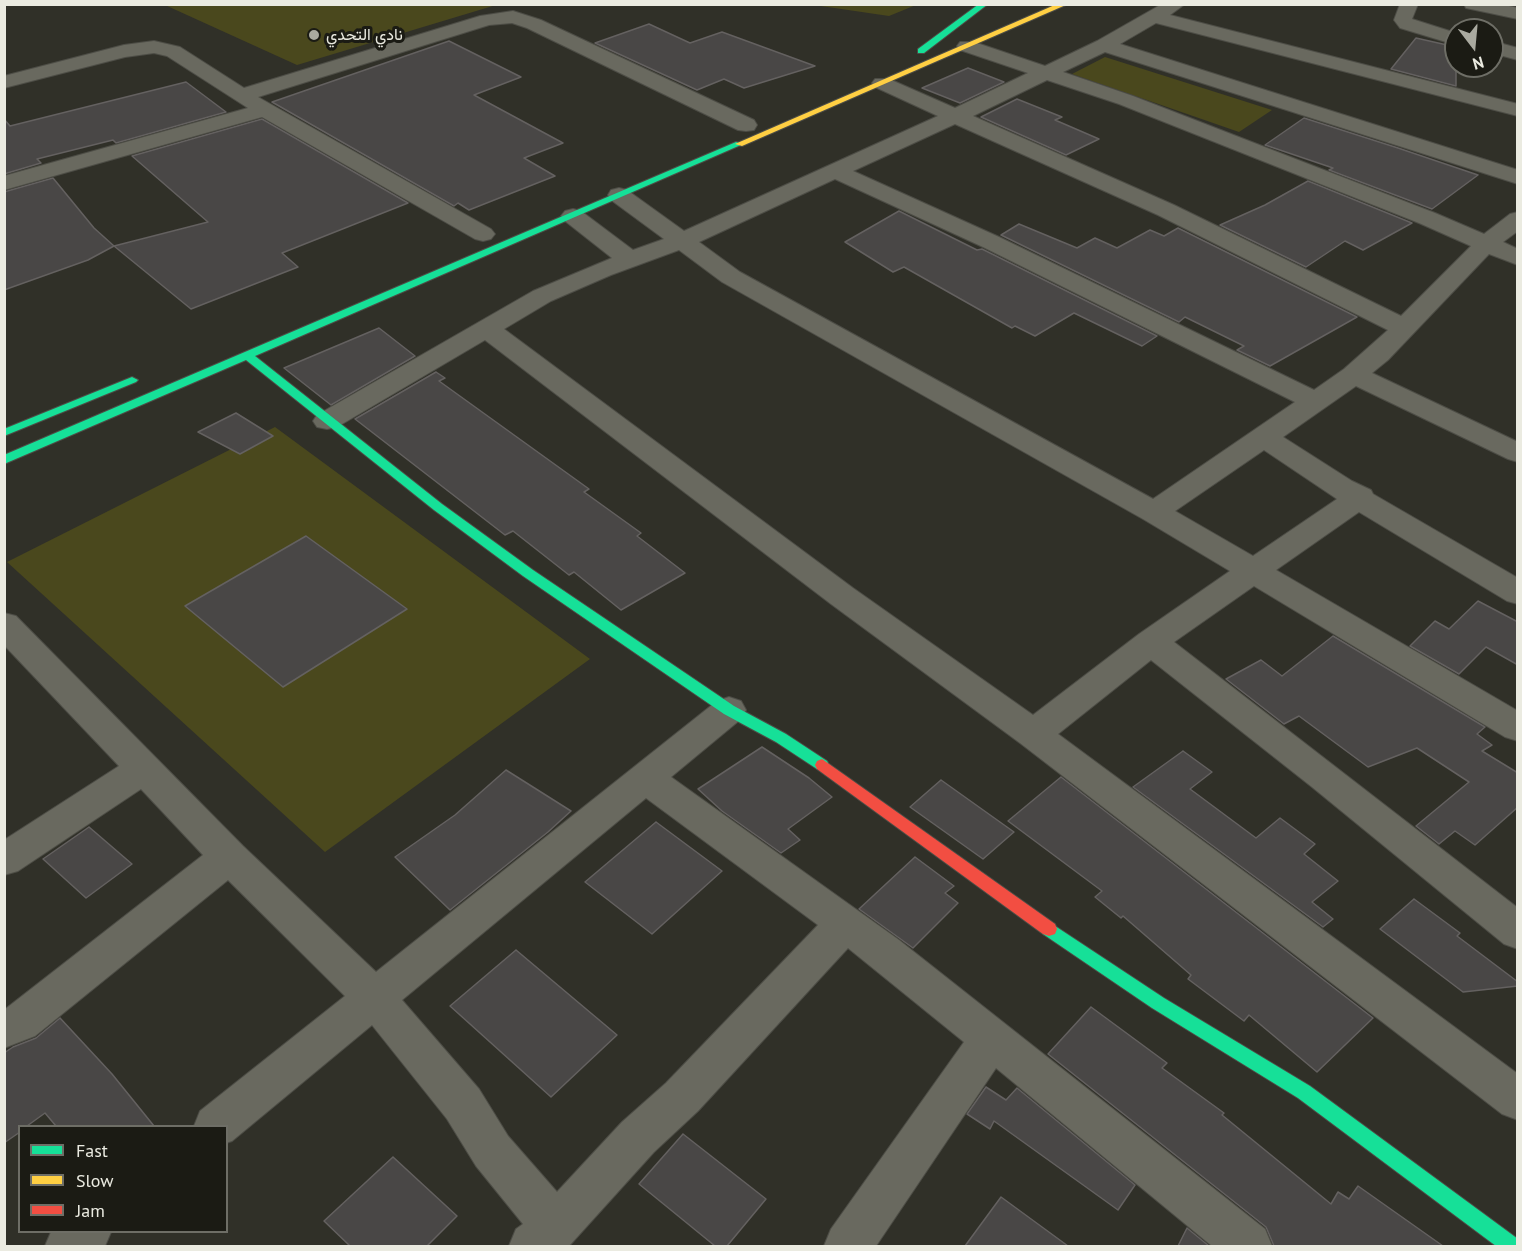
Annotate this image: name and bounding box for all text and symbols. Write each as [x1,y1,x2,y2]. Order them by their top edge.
north arrow [1444,18,1504,78]
place label: نادي التحدي [326,25,403,45]
marker: نادي التحدي [307,28,321,42]
text: N [1471,52,1486,74]
legend [18,1125,228,1233]
text: Fast [76,1139,108,1162]
text: Slow [76,1169,114,1192]
text: Jam [76,1199,105,1222]

